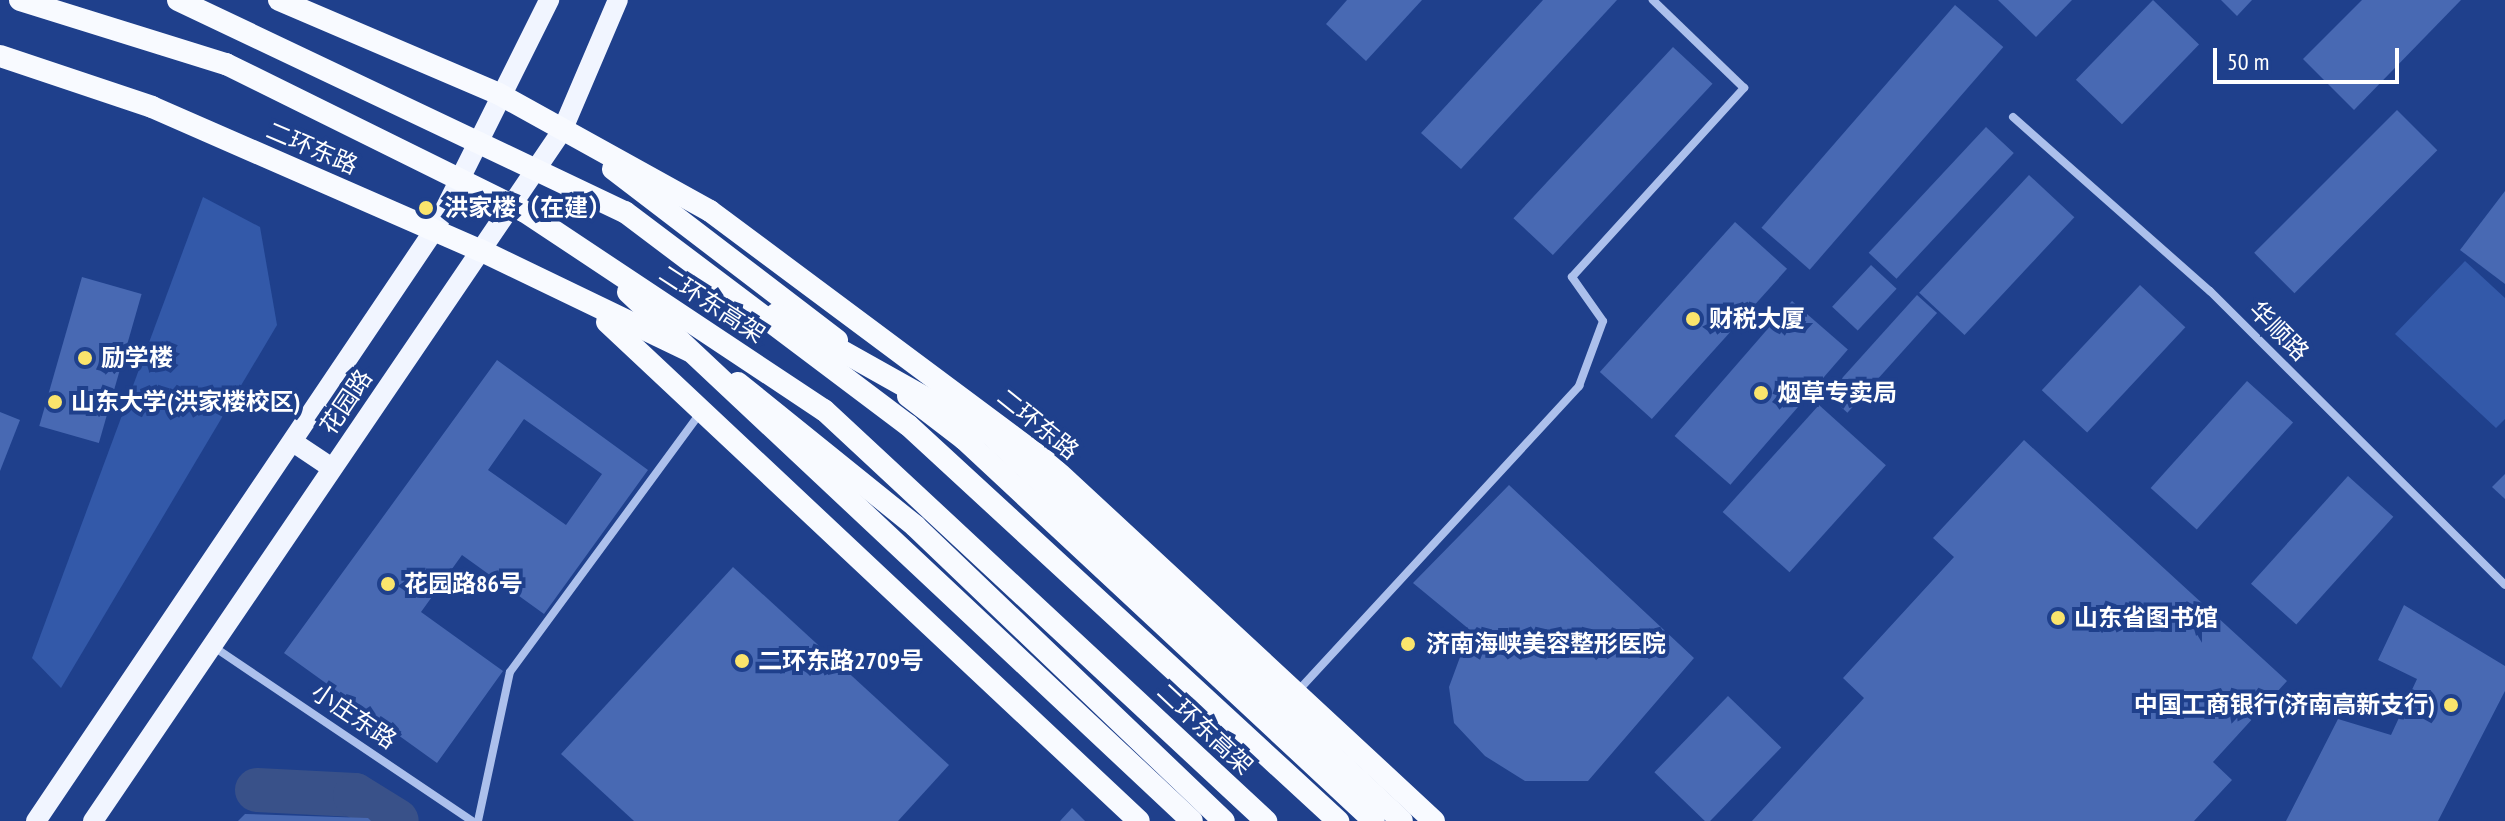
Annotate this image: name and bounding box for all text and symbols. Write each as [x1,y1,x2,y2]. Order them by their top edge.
scale bar [2217,32,2403,82]
text: 50 m [2227,46,2269,77]
street label: 二环东路 [262,116,362,180]
place label: 洪家楼（在建） [444,194,612,222]
marker: 洪家楼（在建） [415,197,437,219]
street label: 二环东高架 [654,259,770,349]
street label: 华顺路 [2243,295,2315,367]
place label: 财税大厦 [1709,305,1805,333]
marker: 财税大厦 [1684,310,1702,328]
place label: 励学楼 [101,344,173,372]
marker: 励学楼 [76,349,94,367]
street label: 花园路 [314,364,378,440]
place label: 烟草专卖局 [1777,379,1897,407]
street label: 二环东路 [992,383,1084,465]
marker: 烟草专卖局 [1752,384,1770,402]
place label: 山东大学(洪家楼校区) [71,388,300,416]
marker: 山东大学(洪家楼校区) [46,393,64,411]
place label: 花园路86号 [404,570,523,598]
marker: 花园路86号 [379,575,397,593]
place label: 山东省图书馆 [2074,604,2218,632]
marker: 山东省图书馆 [2049,609,2067,627]
place label: 济南海峡美容整形医院 [1426,630,1666,658]
marker: 济南海峡美容整形医院 [1397,633,1419,655]
place label: 二环东路2709号 [758,647,924,675]
marker: 二环东路2709号 [733,652,751,670]
street label: 小庄东路 [306,677,402,755]
street label: 二环东高架 [1151,678,1259,780]
place label: 中国工商银行(济南高新支行) [2134,691,2435,719]
marker: 中国工商银行(济南高新支行) [2442,696,2460,714]

